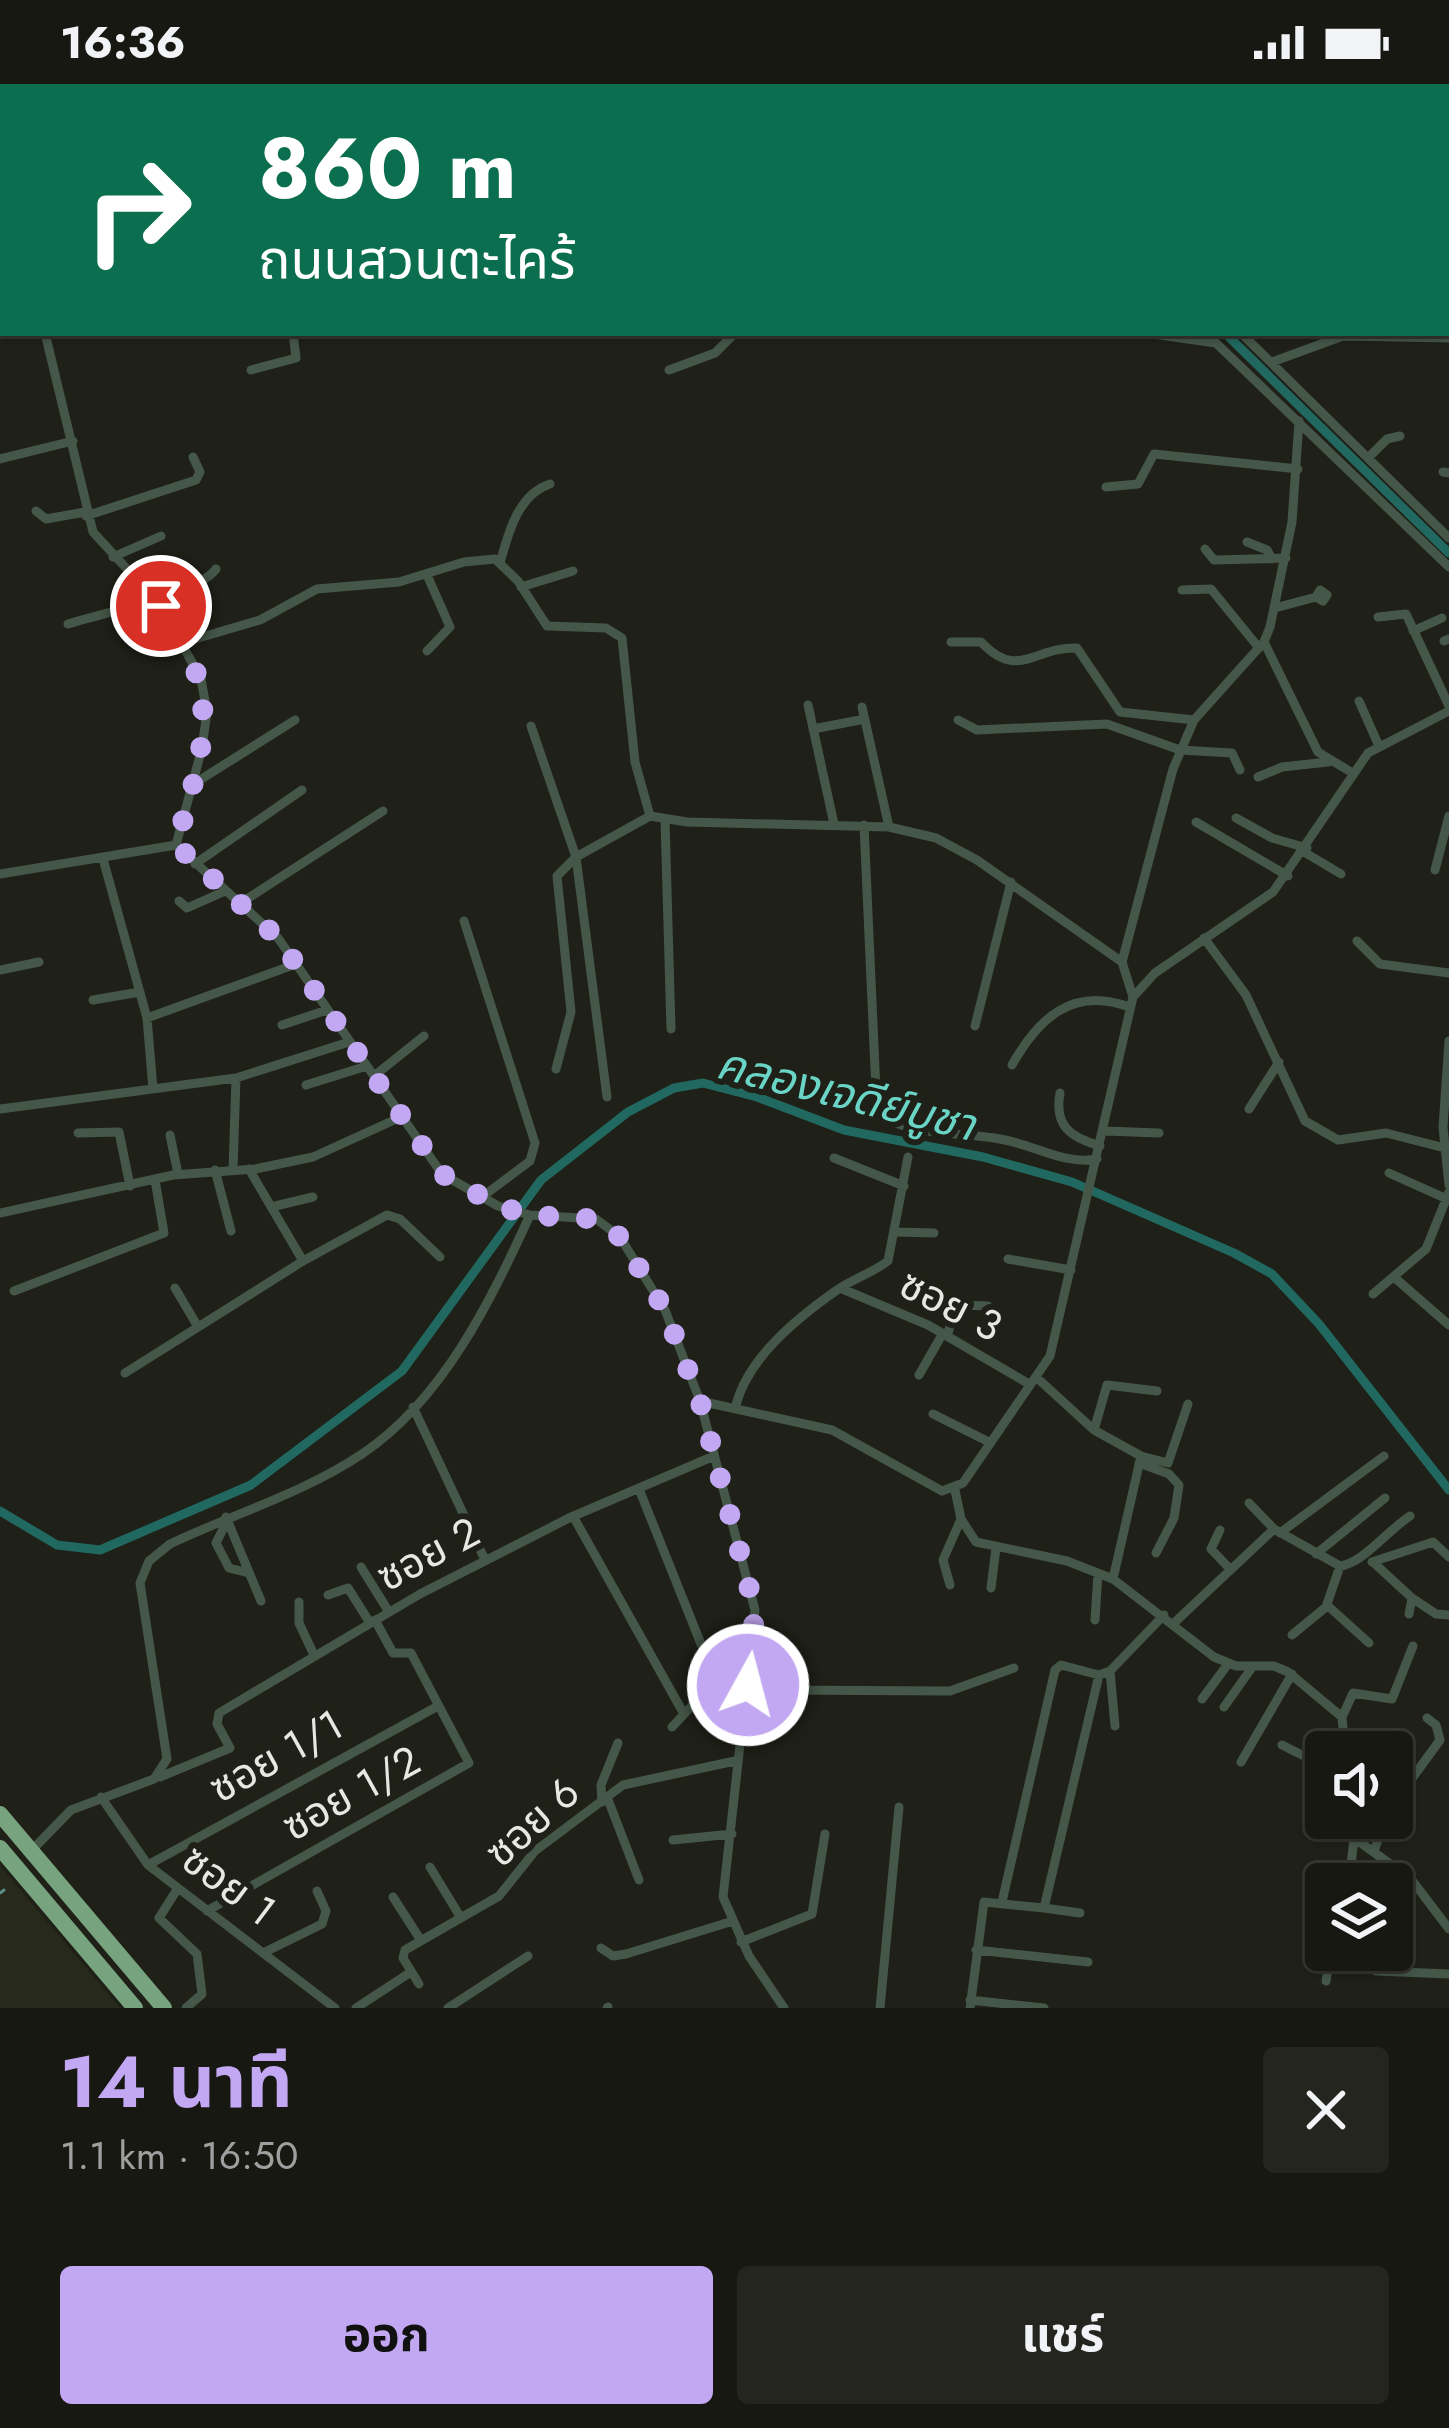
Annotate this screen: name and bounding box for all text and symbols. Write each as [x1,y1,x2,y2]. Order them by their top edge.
text: 16:36 [60,10,186,75]
text: 860 m [258,108,517,230]
icon: right [60,132,216,288]
text: ถนนสวนตะไคร้ [258,220,575,298]
pin [110,555,212,657]
icon: arrive [128,573,194,639]
water label: คลองเจดีย์บูชา [710,1031,984,1158]
street label: ซอย 3 [889,1253,1013,1357]
street label: ซอย 2 [366,1502,490,1606]
position arrow [685,1622,811,1748]
street label: ซอย 1/1 [198,1694,354,1818]
street label: ซอย 1/2 [271,1730,431,1856]
map controls [1305,1731,1413,1971]
button: sound [1305,1731,1413,1839]
street label: ซอย 6 [471,1763,593,1881]
street label: ซอย 1 [169,1829,289,1941]
button: layers [1305,1863,1413,1971]
text: 14 นาที [60,2030,293,2134]
button: close [1263,2047,1389,2173]
text: 1.1 km · 16:50 [60,2127,298,2184]
button: ออก [60,2266,713,2404]
button: แชร์ [737,2266,1389,2404]

